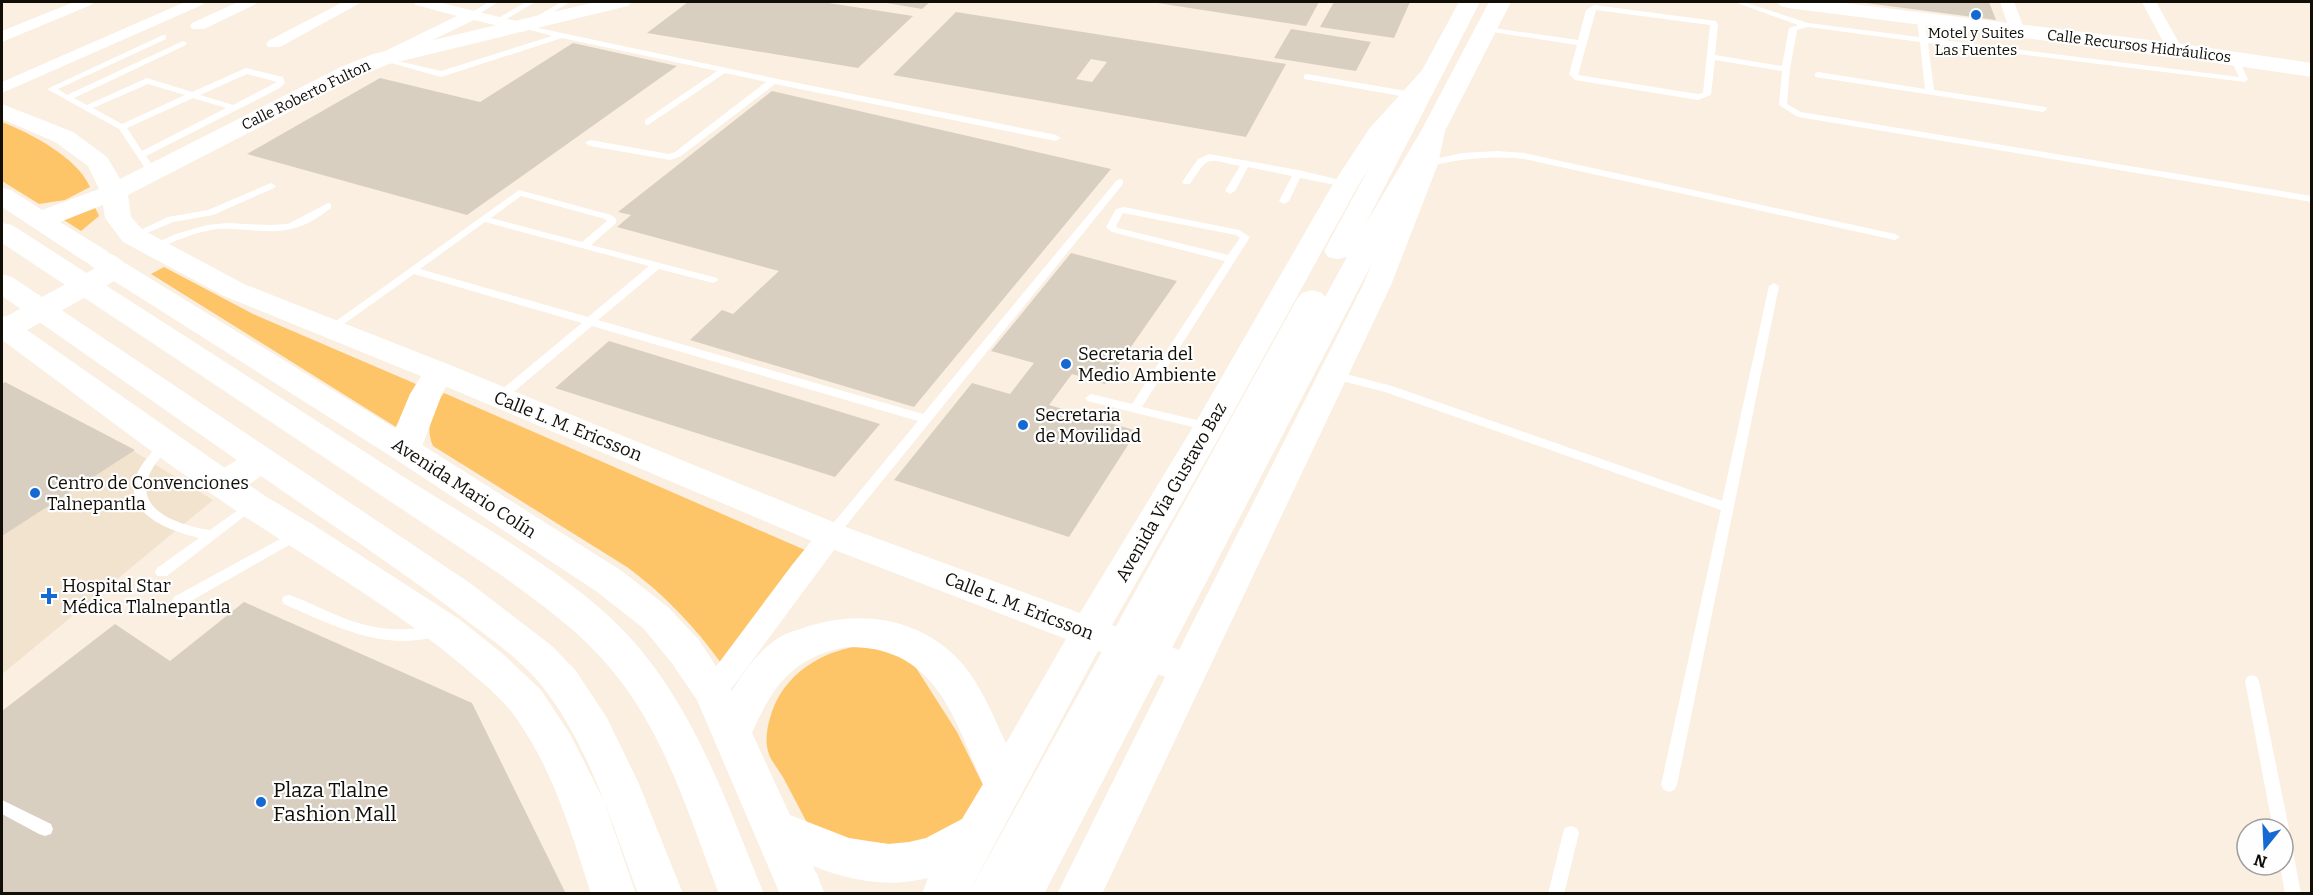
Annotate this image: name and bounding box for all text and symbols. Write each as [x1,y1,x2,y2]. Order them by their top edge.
marker: Motel y Suites Las Fuentes [1969,8,1983,22]
place label: Motel y Suites Las Fuentes [1928,24,2024,59]
street label: Calle Recursos Hidráulicos [2046,26,2232,66]
street label: Calle Roberto Fulton [239,56,374,134]
place label: Secretaria del Medio Ambiente [1078,343,1216,386]
marker: Secretaria del Medio Ambiente [1059,357,1073,371]
street label: Calle L. M. Ericsson [491,386,646,466]
street label: Avenida Via Gustavo Baz [1111,399,1231,585]
place label: Secretaria de Movilidad [1035,404,1141,447]
marker: Secretaria de Movilidad [1016,418,1030,432]
street label: Avenida Mario Colín [388,433,541,543]
place label: Centro de Convenciones Talnepantla [47,472,249,515]
marker: Centro de Convenciones Talnepantla [28,486,42,500]
street label: Calle L. M. Ericsson [941,567,1097,645]
place label: Hospital Star Médica Tlalnepantla [62,575,231,618]
marker: Hospital Star Médica Tlalnepantla [40,587,58,605]
place label: Plaza Tlalne Fashion Mall [273,777,397,827]
marker: Plaza Tlalne Fashion Mall [254,795,268,809]
north arrow [2235,817,2295,877]
text: N [2252,850,2269,872]

